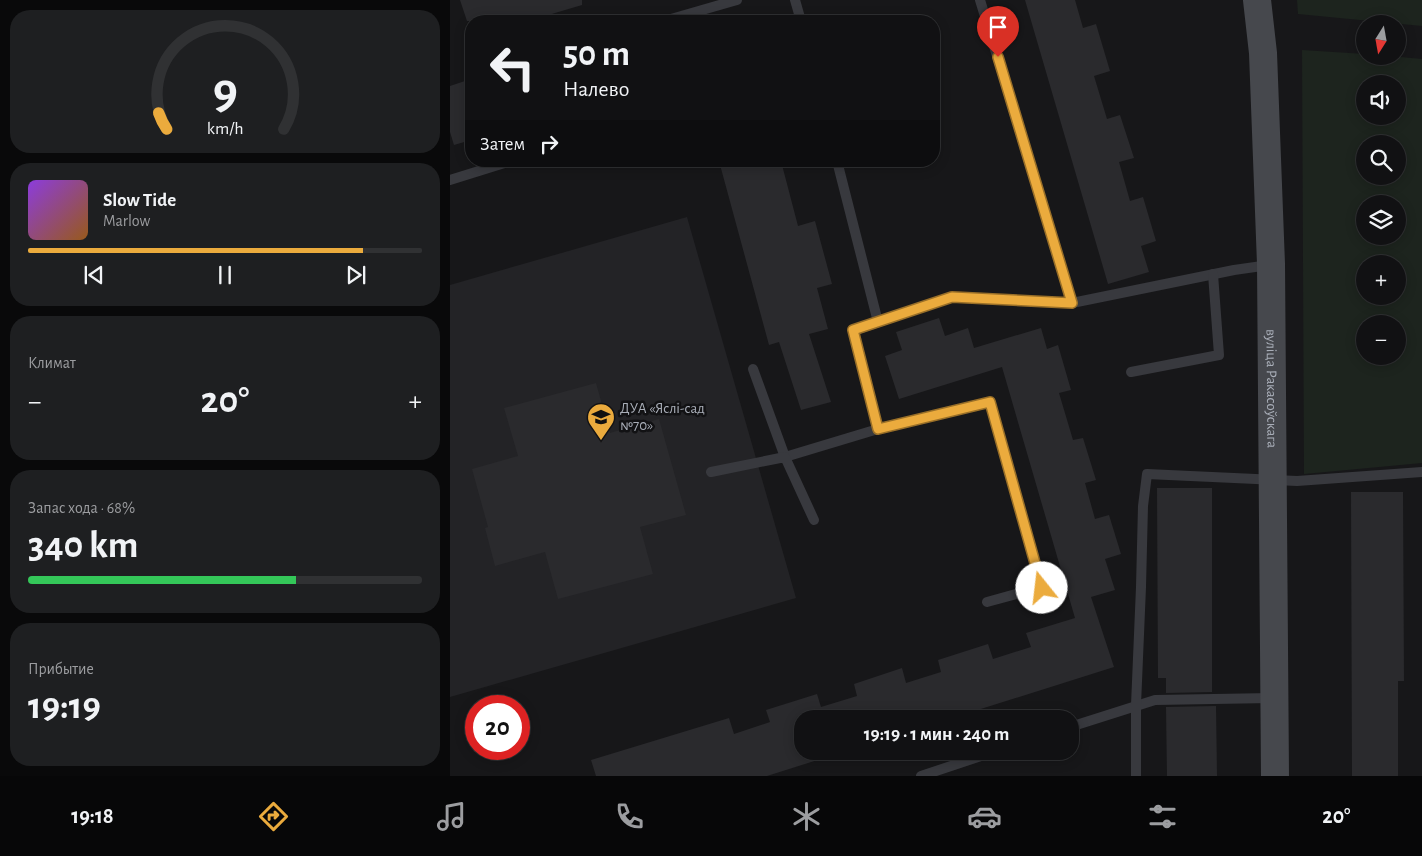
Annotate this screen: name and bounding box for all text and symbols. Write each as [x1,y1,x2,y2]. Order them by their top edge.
pin [977,6,1019,57]
icon: arrive [984,13,1012,41]
north arrow [1356,15,1406,65]
map controls [1356,15,1406,365]
icon: left [480,35,545,100]
text: 50 m [563,37,630,72]
text: 9 [212,66,238,118]
button: sound [1356,75,1406,125]
text: Налево [563,78,629,100]
text: km/h [207,120,243,138]
icon: right [535,130,563,158]
text: Затем [480,135,525,154]
button: search [1356,135,1406,185]
text: Slow Tide [103,191,176,210]
button: layers [1356,195,1406,245]
text: Marlow [103,213,150,229]
button: + [1356,255,1406,305]
icon: previous [80,261,108,289]
icon: pause [211,261,239,289]
icon: next [342,261,370,289]
button: − [1356,315,1406,365]
street label: вуліца Ракасоўскага [1264,329,1279,448]
text: Климат [28,355,76,371]
text: 20° [201,382,249,420]
text: − [28,388,41,416]
text: + [409,388,422,416]
place label: ДУА «Яслі-сад №70» [620,401,705,433]
school or university icon: ДУА «Яслі-сад №70» [586,402,616,441]
text: Запас хода · 68% [28,500,135,516]
text: 340 km [28,527,139,565]
position arrow [1015,561,1067,613]
text: Прибытие [28,661,94,677]
text: 19:19 [28,688,101,726]
speed limit sign: 20 [465,695,530,760]
text: 19:19 · 1 мин · 240 m [864,725,1009,744]
icon: directions [256,799,291,834]
icon: music [434,799,469,834]
icon: phone [612,799,647,834]
icon: climate [789,799,824,834]
icon: car [967,799,1002,834]
icon: filters [1145,799,1180,834]
text: 19:18 [71,805,114,827]
text: 20° [1322,805,1351,827]

